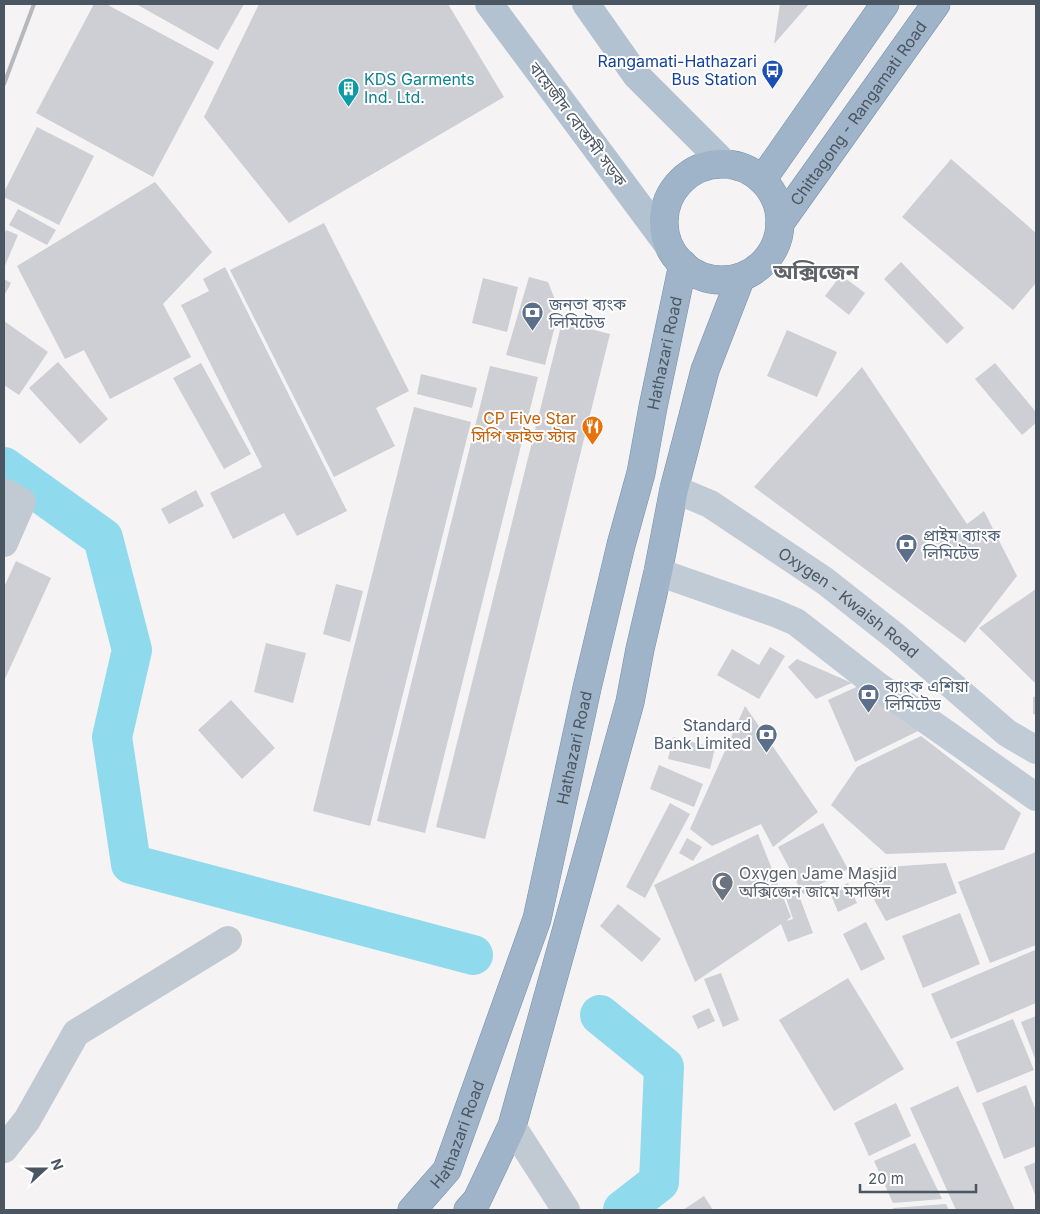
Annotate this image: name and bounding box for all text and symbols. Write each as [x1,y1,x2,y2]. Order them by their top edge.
street label: Chittagong - Rangamati Road [786,17,931,209]
place label: Rangamati-Hathazari Bus Station [598,51,757,89]
street label: বায়েজীদ বোস্তামী সড়ক [524,57,632,191]
bus stop icon: Rangamati-Hathazari Bus Station [761,58,785,89]
place label: KDS Garments Ind. Ltd. [364,69,475,107]
building icon: KDS Garments Ind. Ltd. [336,76,360,107]
district label: অক্সিজেন [772,259,860,284]
place label: জনতা ব্যংক লিমিটেড [548,294,627,332]
street label: Hathazari Road [643,294,686,412]
bank icon: জনতা ব্যংক লিমিটেড [521,301,545,332]
place label: CP Five Star সিপি ফাইভ স্টার [470,408,576,446]
restaurant icon: CP Five Star সিপি ফাইভ স্টার [580,415,604,446]
place label: প্রাইম ব্যাংক লিমিটেড [922,525,1001,563]
bank icon: প্রাইম ব্যাংক লিমিটেড [895,532,919,563]
street label: Oxygen - Kwaish Road [775,543,923,662]
place label: ব্যাংক এশিয়া লিমিটেড [884,676,969,714]
bank icon: ব্যাংক এশিয়া লিমিটেড [857,683,881,714]
street label: Hathazari Road [552,689,596,806]
place label: Standard Bank Limited [654,715,751,753]
bank icon: Standard Bank Limited [755,722,779,753]
place label: Oxygen Jame Masjid অক্সিজেন জামে মসজিদ [738,863,897,901]
mosque icon: Oxygen Jame Masjid অক্সিজেন জামে মসজিদ [711,870,735,901]
street label: Hathazari Road [426,1078,488,1192]
north arrow [20,1144,70,1194]
text: N [48,1156,67,1172]
scale bar [860,1162,976,1194]
text: 20 m [868,1169,904,1188]

